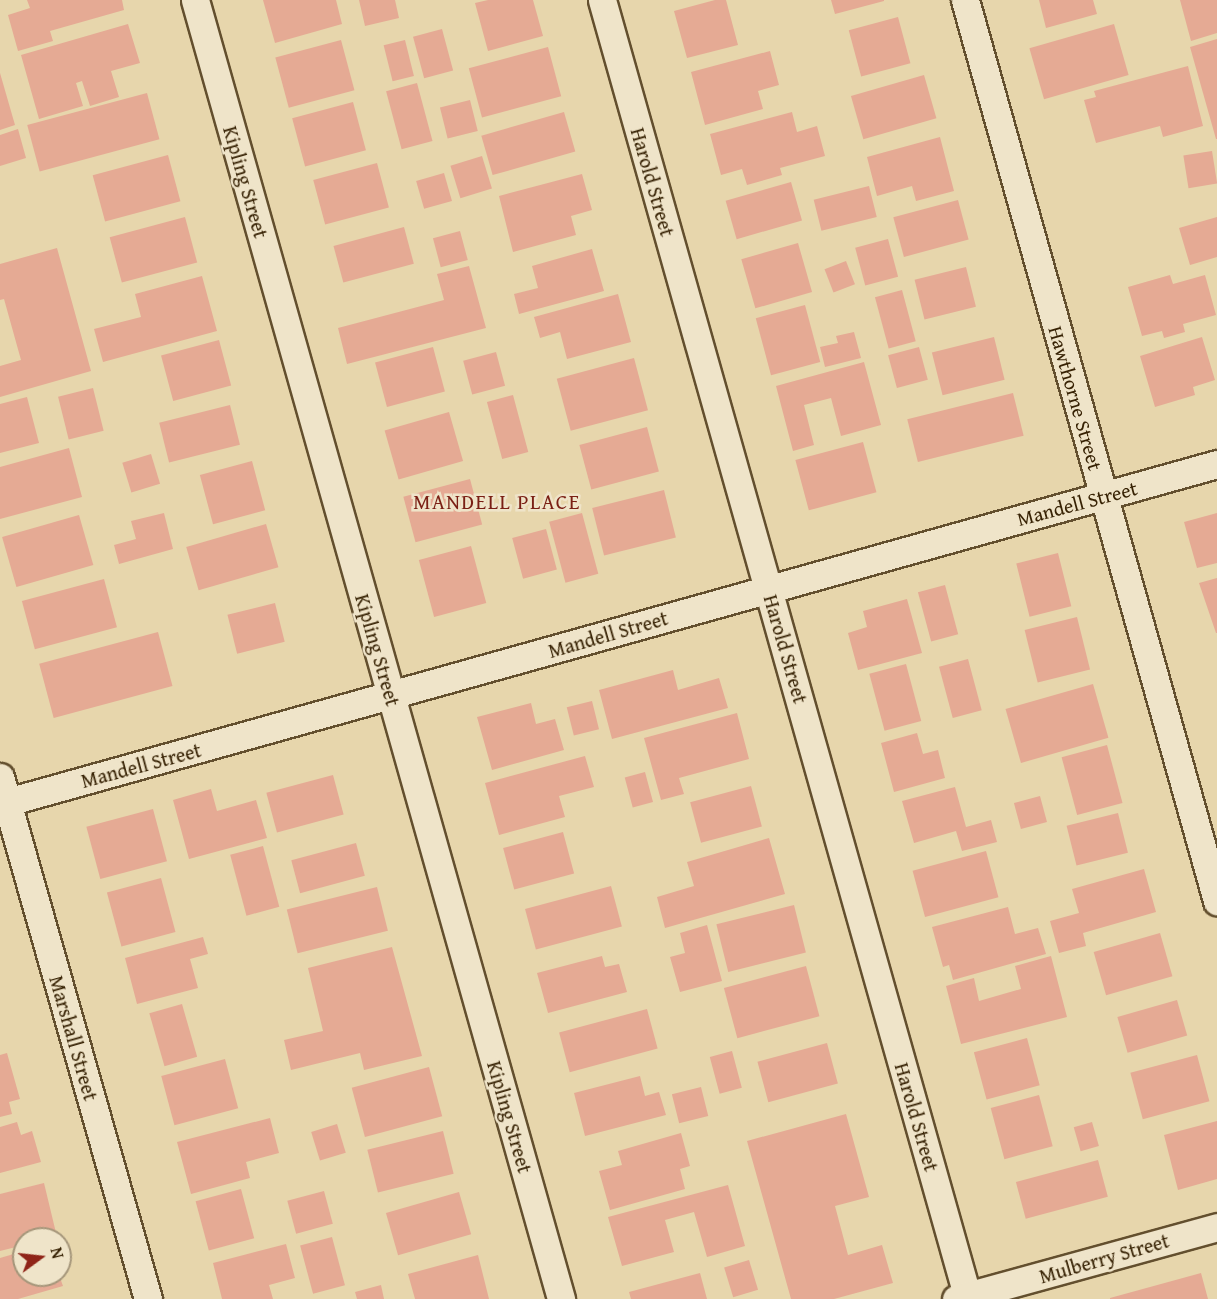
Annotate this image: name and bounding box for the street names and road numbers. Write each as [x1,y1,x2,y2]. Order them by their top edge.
street label: Kipling Street [219,123,273,241]
street label: Harold Street [626,125,680,239]
street label: Hawthorne Street [1044,323,1108,473]
street label: Mandell Street [1014,475,1140,531]
street label: Kipling Street [351,591,405,709]
street label: Harold Street [759,592,813,706]
street label: Mandell Street [545,605,671,663]
street label: Mandell Street [78,737,204,793]
street label: Marshall Street [45,973,103,1103]
street label: Kipling Street [483,1058,537,1176]
street label: Harold Street [890,1060,944,1174]
street label: Mulberry Street [1036,1228,1172,1288]

